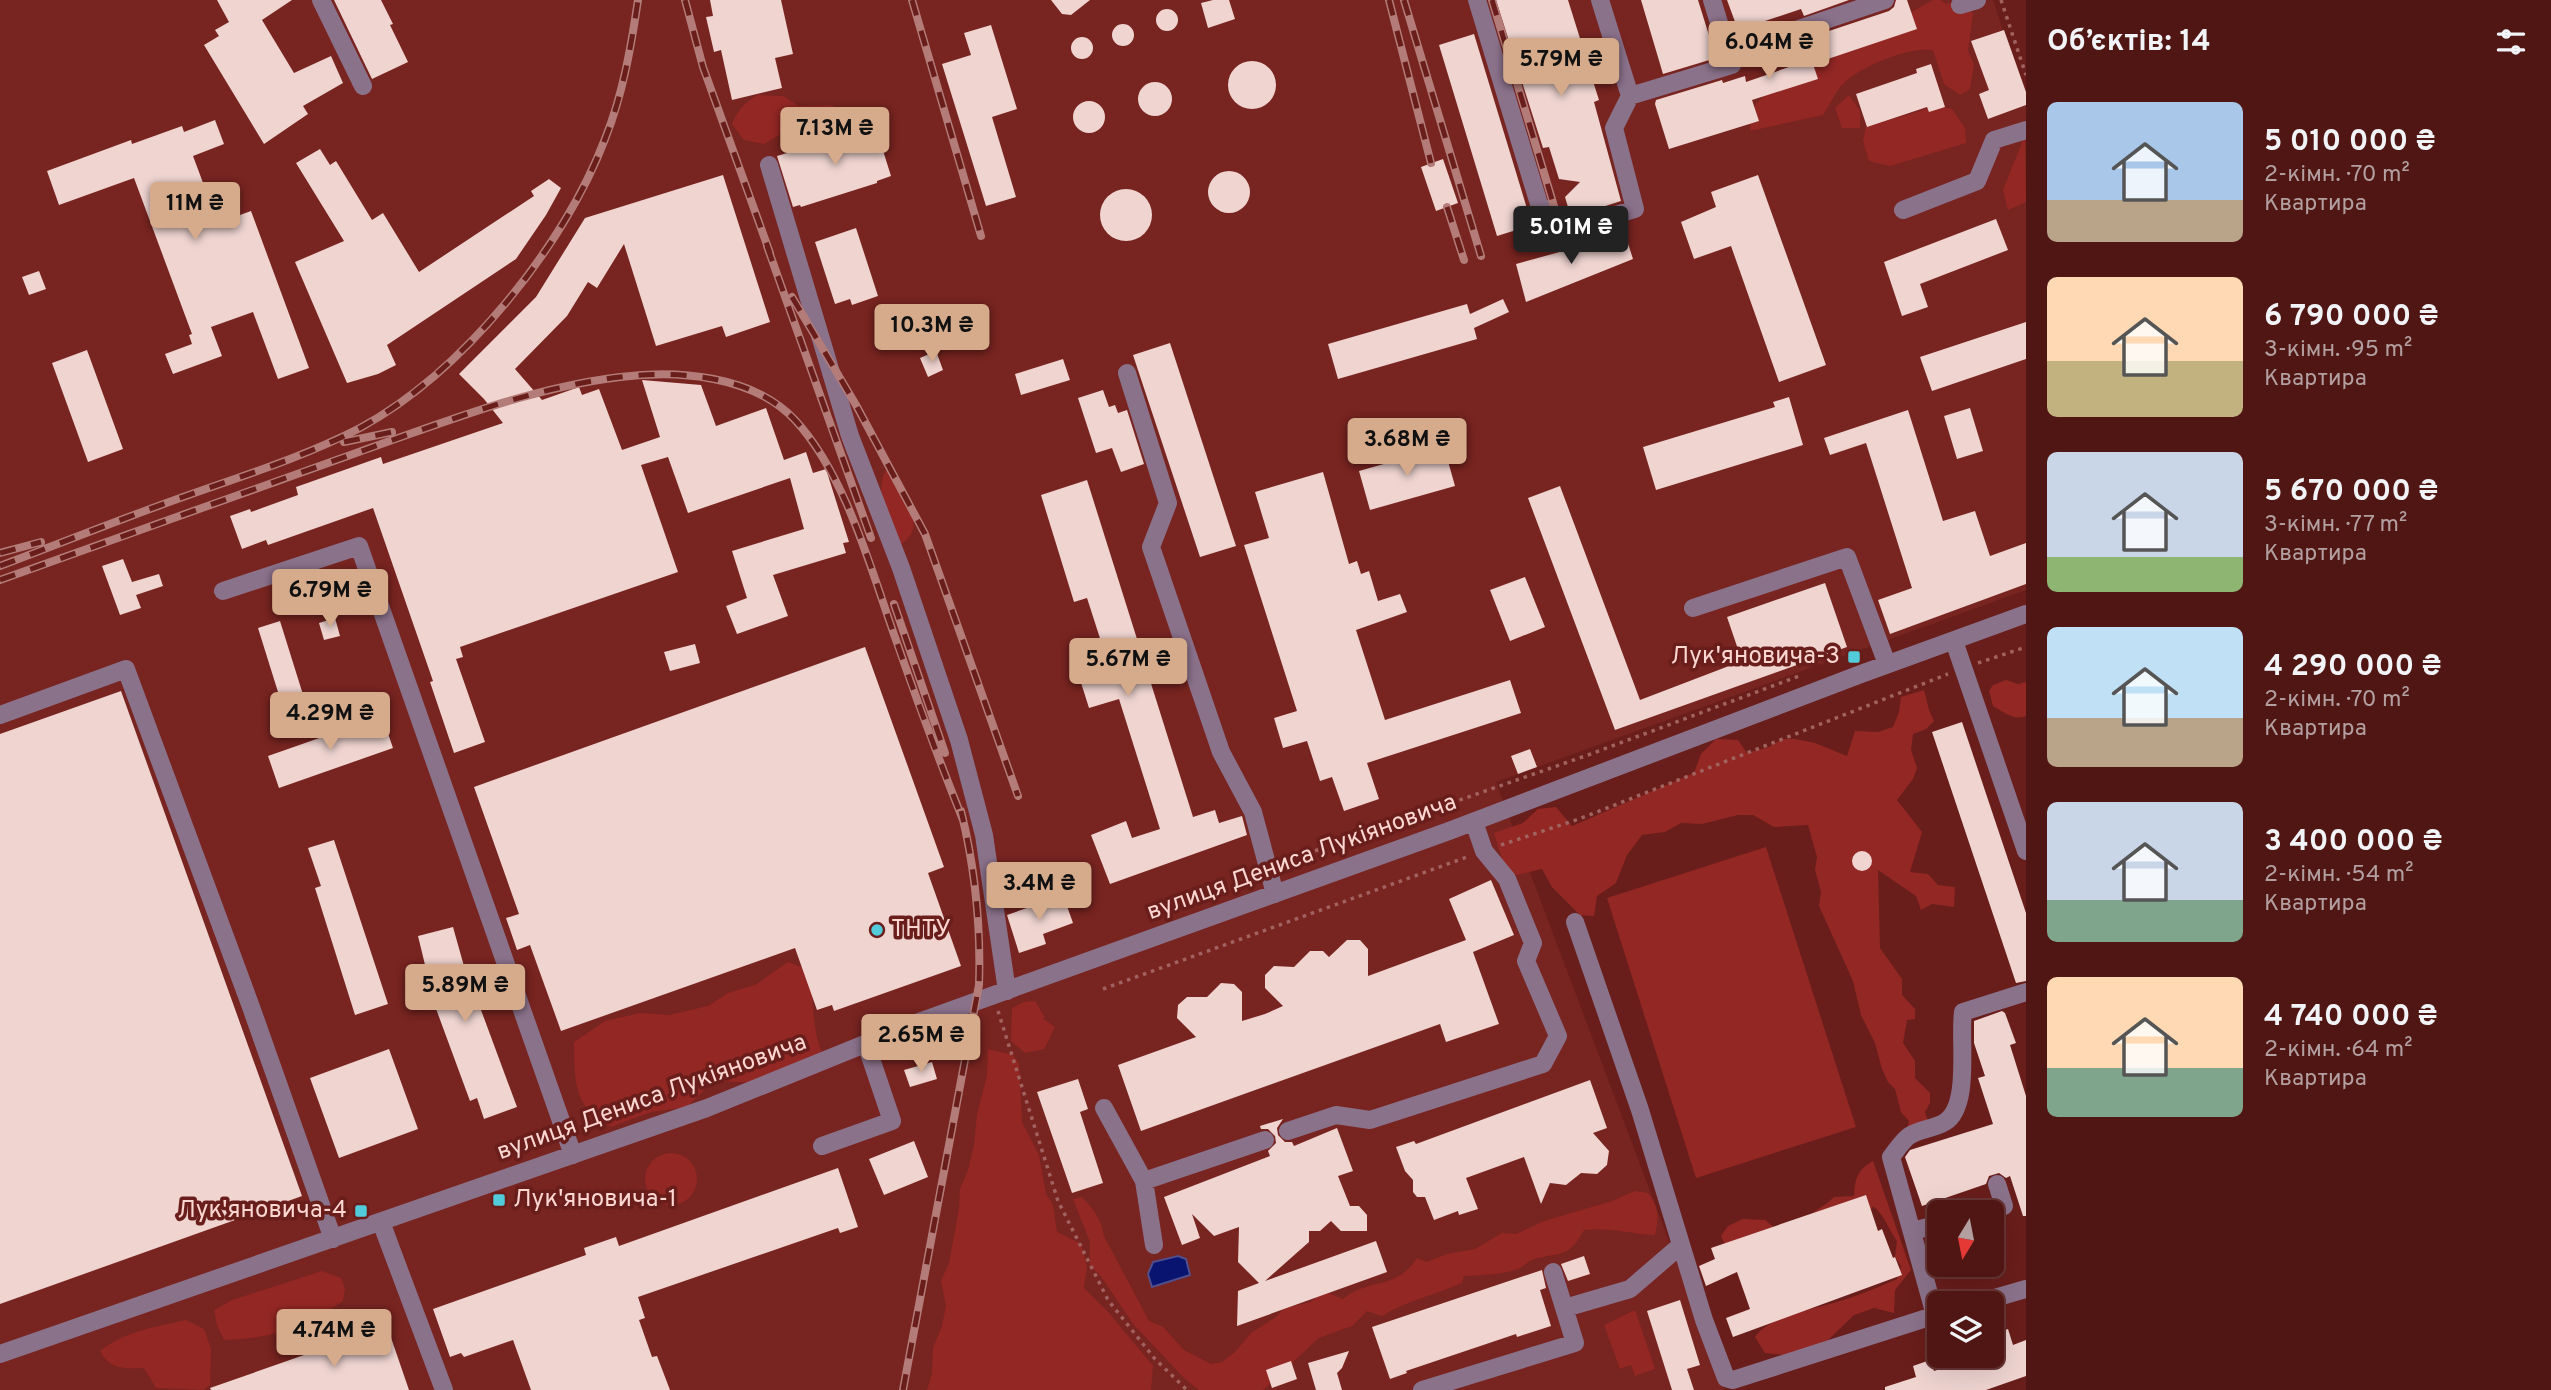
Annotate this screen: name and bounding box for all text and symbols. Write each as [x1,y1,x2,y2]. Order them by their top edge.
pin: 6.04M ₴ [1704,22,1834,81]
icon: filters [2492,23,2530,61]
text: Об’єктів: 14 [2047,24,2211,61]
text: 6.04M ₴ [1724,29,1814,58]
pin: 5.79M ₴ [1496,38,1626,98]
text: 5.79M ₴ [1519,46,1603,75]
pin: 7.13M ₴ [770,108,900,167]
text: 7.13M ₴ [796,115,874,144]
text: 5 010 000 ₴ [2264,124,2435,161]
icon: home [2103,130,2187,214]
text: 2-кімн. · 70 m² [2264,161,2410,190]
pin: 11M ₴ [146,182,244,242]
text: 11M ₴ [166,190,224,219]
text: Квартира [2264,190,2367,219]
pin: 5.01M ₴ [1506,206,1636,266]
text: 5.01M ₴ [1529,214,1613,243]
text: 6 790 000 ₴ [2264,299,2438,336]
pin: 10.3M ₴ [867,304,997,364]
icon: home [2103,305,2187,389]
text: 10.3M ₴ [890,312,974,341]
text: 3-кімн. · 95 m² [2264,336,2412,365]
text: Квартира [2264,365,2367,394]
pin: 3.68M ₴ [1342,419,1472,478]
text: 3.68M ₴ [1364,426,1450,455]
text: 5 670 000 ₴ [2264,474,2438,511]
icon: home [2103,480,2187,564]
text: 3-кімн. · 77 m² [2264,511,2407,540]
text: Квартира [2264,540,2367,569]
pin: 6.79M ₴ [265,570,395,629]
text: 6.79M ₴ [288,577,372,606]
pin: 5.67M ₴ [1063,638,1193,698]
place label: Лук'яновича-3 [1671,642,1840,672]
text: 5.67M ₴ [1085,646,1171,675]
marker: Лук'яновича-3 [1846,649,1862,665]
text: 4 290 000 ₴ [2264,649,2442,686]
icon: home [2103,655,2187,739]
text: 2-кімн. · 70 m² [2264,686,2410,715]
pin: 4.29M ₴ [265,692,395,752]
text: 4.29M ₴ [286,700,374,729]
text: Квартира [2264,715,2367,744]
street label: вулиця Дениса Лукіяновича [1143,788,1461,928]
text: 3 400 000 ₴ [2264,824,2442,861]
icon: home [2103,830,2187,914]
text: 2-кімн. · 54 m² [2264,861,2414,890]
pin: 3.4M ₴ [982,862,1096,922]
text: 3.4M ₴ [1002,870,1076,899]
text: Квартира [2264,890,2367,919]
place label: ТНТУ [891,915,951,945]
marker: ТНТУ [869,922,885,938]
pin: 5.89M ₴ [400,964,530,1024]
text: 5.89M ₴ [421,972,509,1001]
text: 4 740 000 ₴ [2264,999,2438,1036]
icon: home [2103,1005,2187,1089]
pin: 2.65M ₴ [856,1014,986,1074]
text: 2.65M ₴ [877,1022,965,1051]
street label: вулиця Дениса Лукіяновича [493,1028,811,1168]
text: 2-кімн. · 64 m² [2264,1036,2413,1065]
text: Квартира [2264,1065,2367,1094]
place label: Лук'яновича-1 [513,1185,677,1215]
marker: Лук'яновича-1 [491,1192,507,1208]
place label: Лук'яновича-4 [177,1196,347,1226]
north arrow [1927,1200,2004,1278]
map controls [1927,1200,2004,1368]
marker: Лук'яновича-4 [353,1203,369,1219]
button: layers [1927,1291,2004,1368]
pin: 4.74M ₴ [269,1310,399,1369]
text: 4.74M ₴ [292,1317,376,1346]

